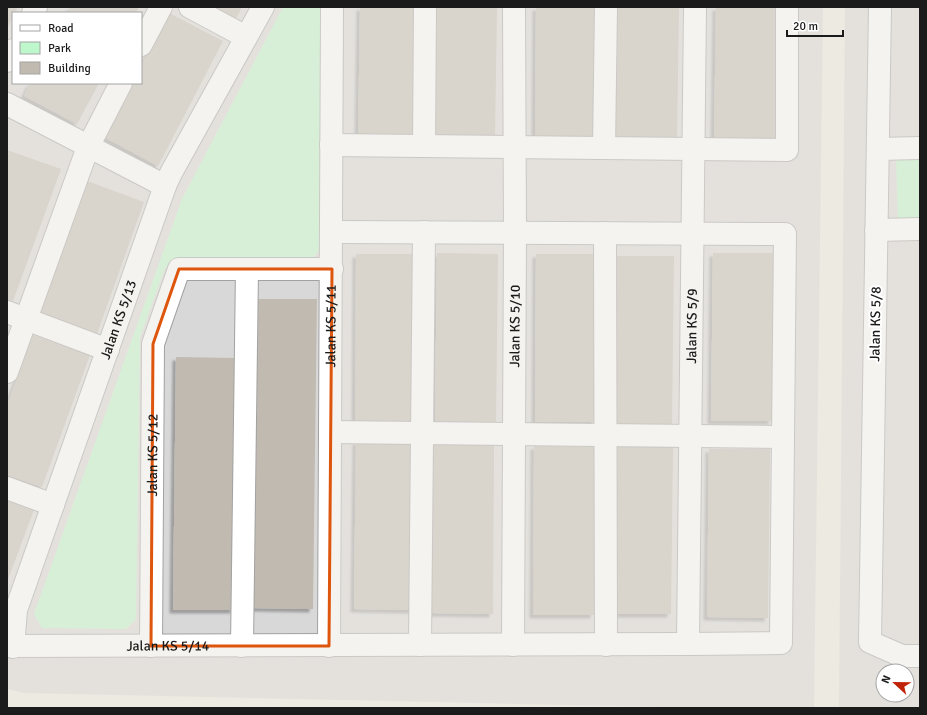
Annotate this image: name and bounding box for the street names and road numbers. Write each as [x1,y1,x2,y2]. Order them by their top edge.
street label: Jalan KS 5/13 [97,278,140,362]
street label: Jalan KS 5/11 [322,285,340,367]
street label: Jalan KS 5/10 [506,285,524,367]
street label: Jalan KS 5/8 [866,286,885,362]
street label: Jalan KS 5/9 [683,288,701,364]
street label: Jalan KS 5/12 [144,414,162,496]
street label: Jalan KS 5/14 [127,637,210,655]

